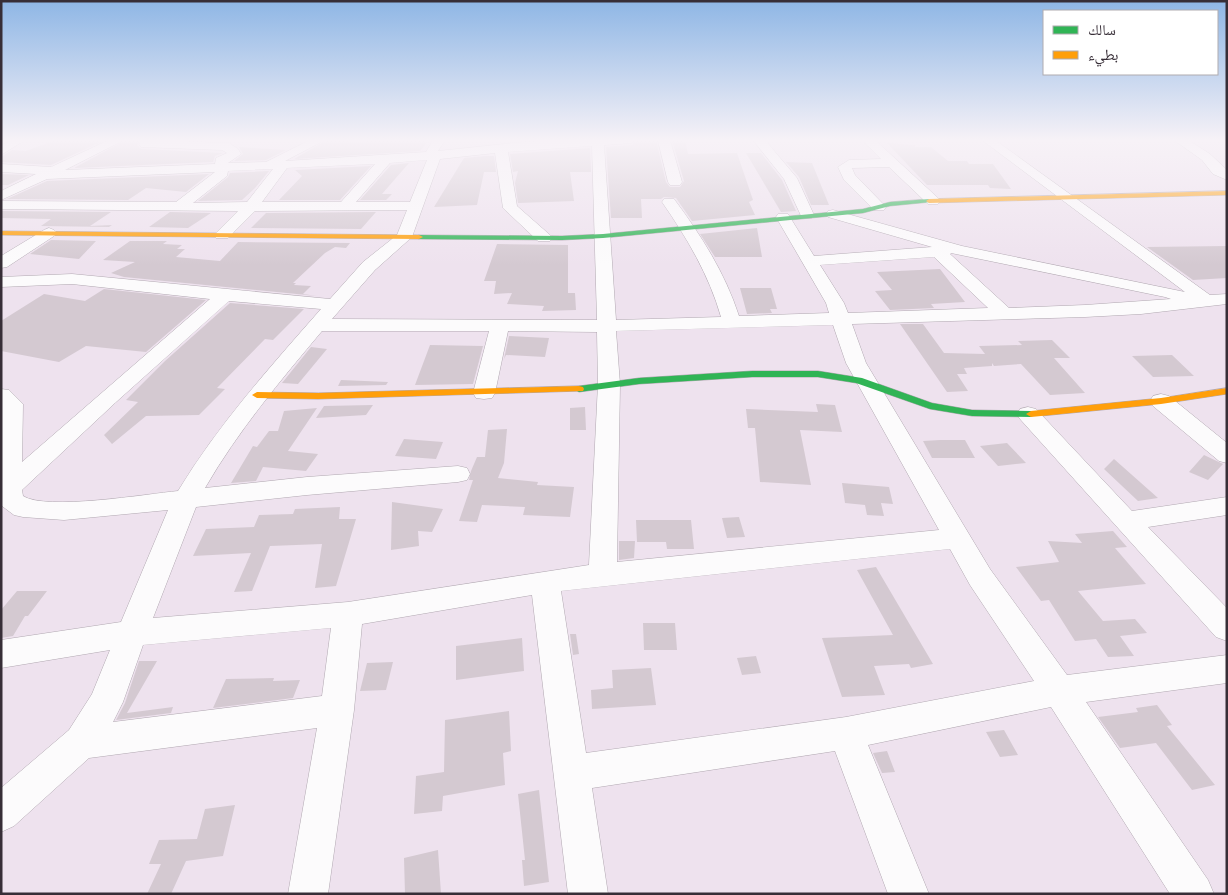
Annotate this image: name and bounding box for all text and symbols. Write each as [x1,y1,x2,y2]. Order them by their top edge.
legend [1043,10,1218,75]
text: سالك [1088,19,1116,45]
text: بطيء [1088,44,1118,70]

